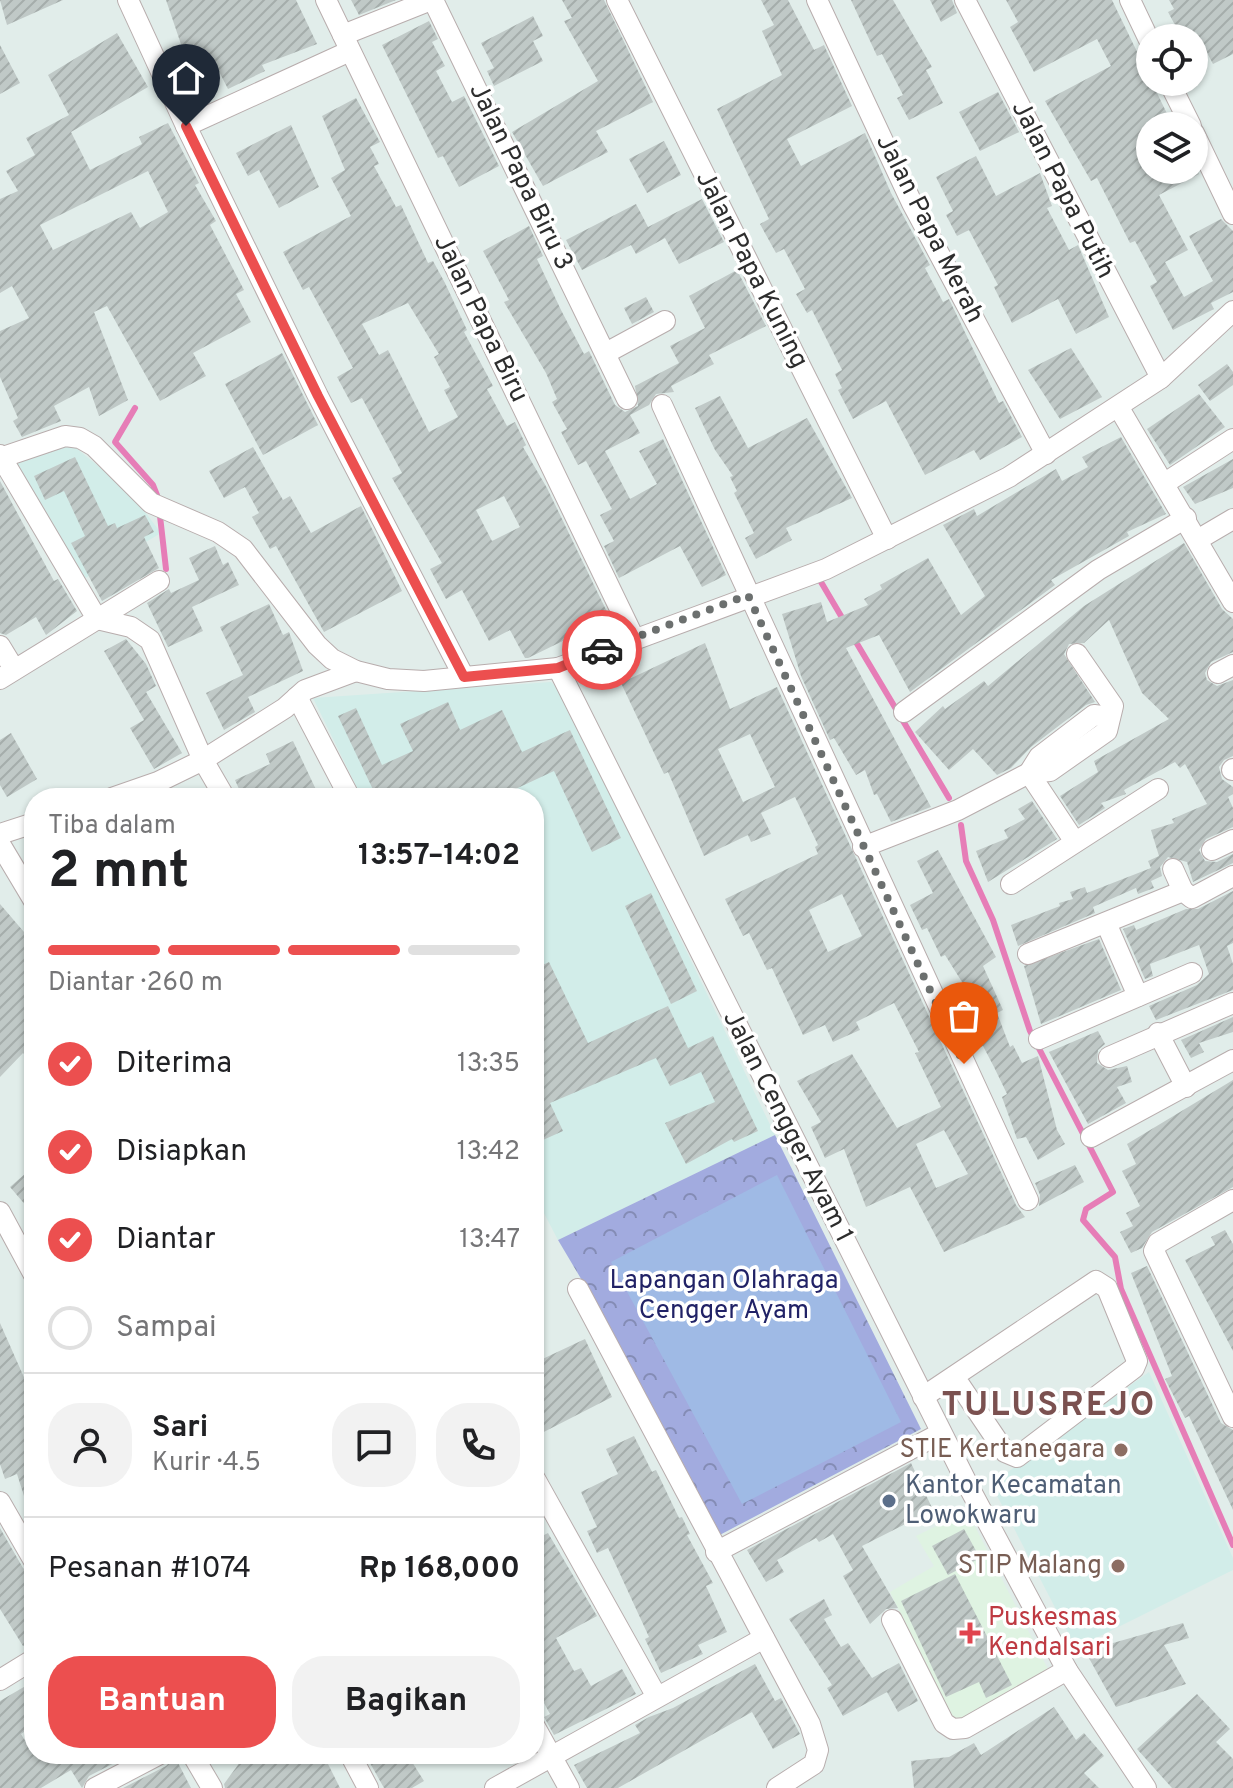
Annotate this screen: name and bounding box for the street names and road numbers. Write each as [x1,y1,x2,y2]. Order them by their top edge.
street label: Jalan Papa Biru 3 [460,78,580,276]
street label: Jalan Papa Putih [1003,95,1121,285]
street label: Jalan Papa Merah [867,129,991,329]
street label: Jalan Papa Kuning [687,166,815,374]
street label: Jalan Papa Biru [425,230,535,408]
street label: Jalan Cengger Ayam 1 [714,1006,860,1248]

